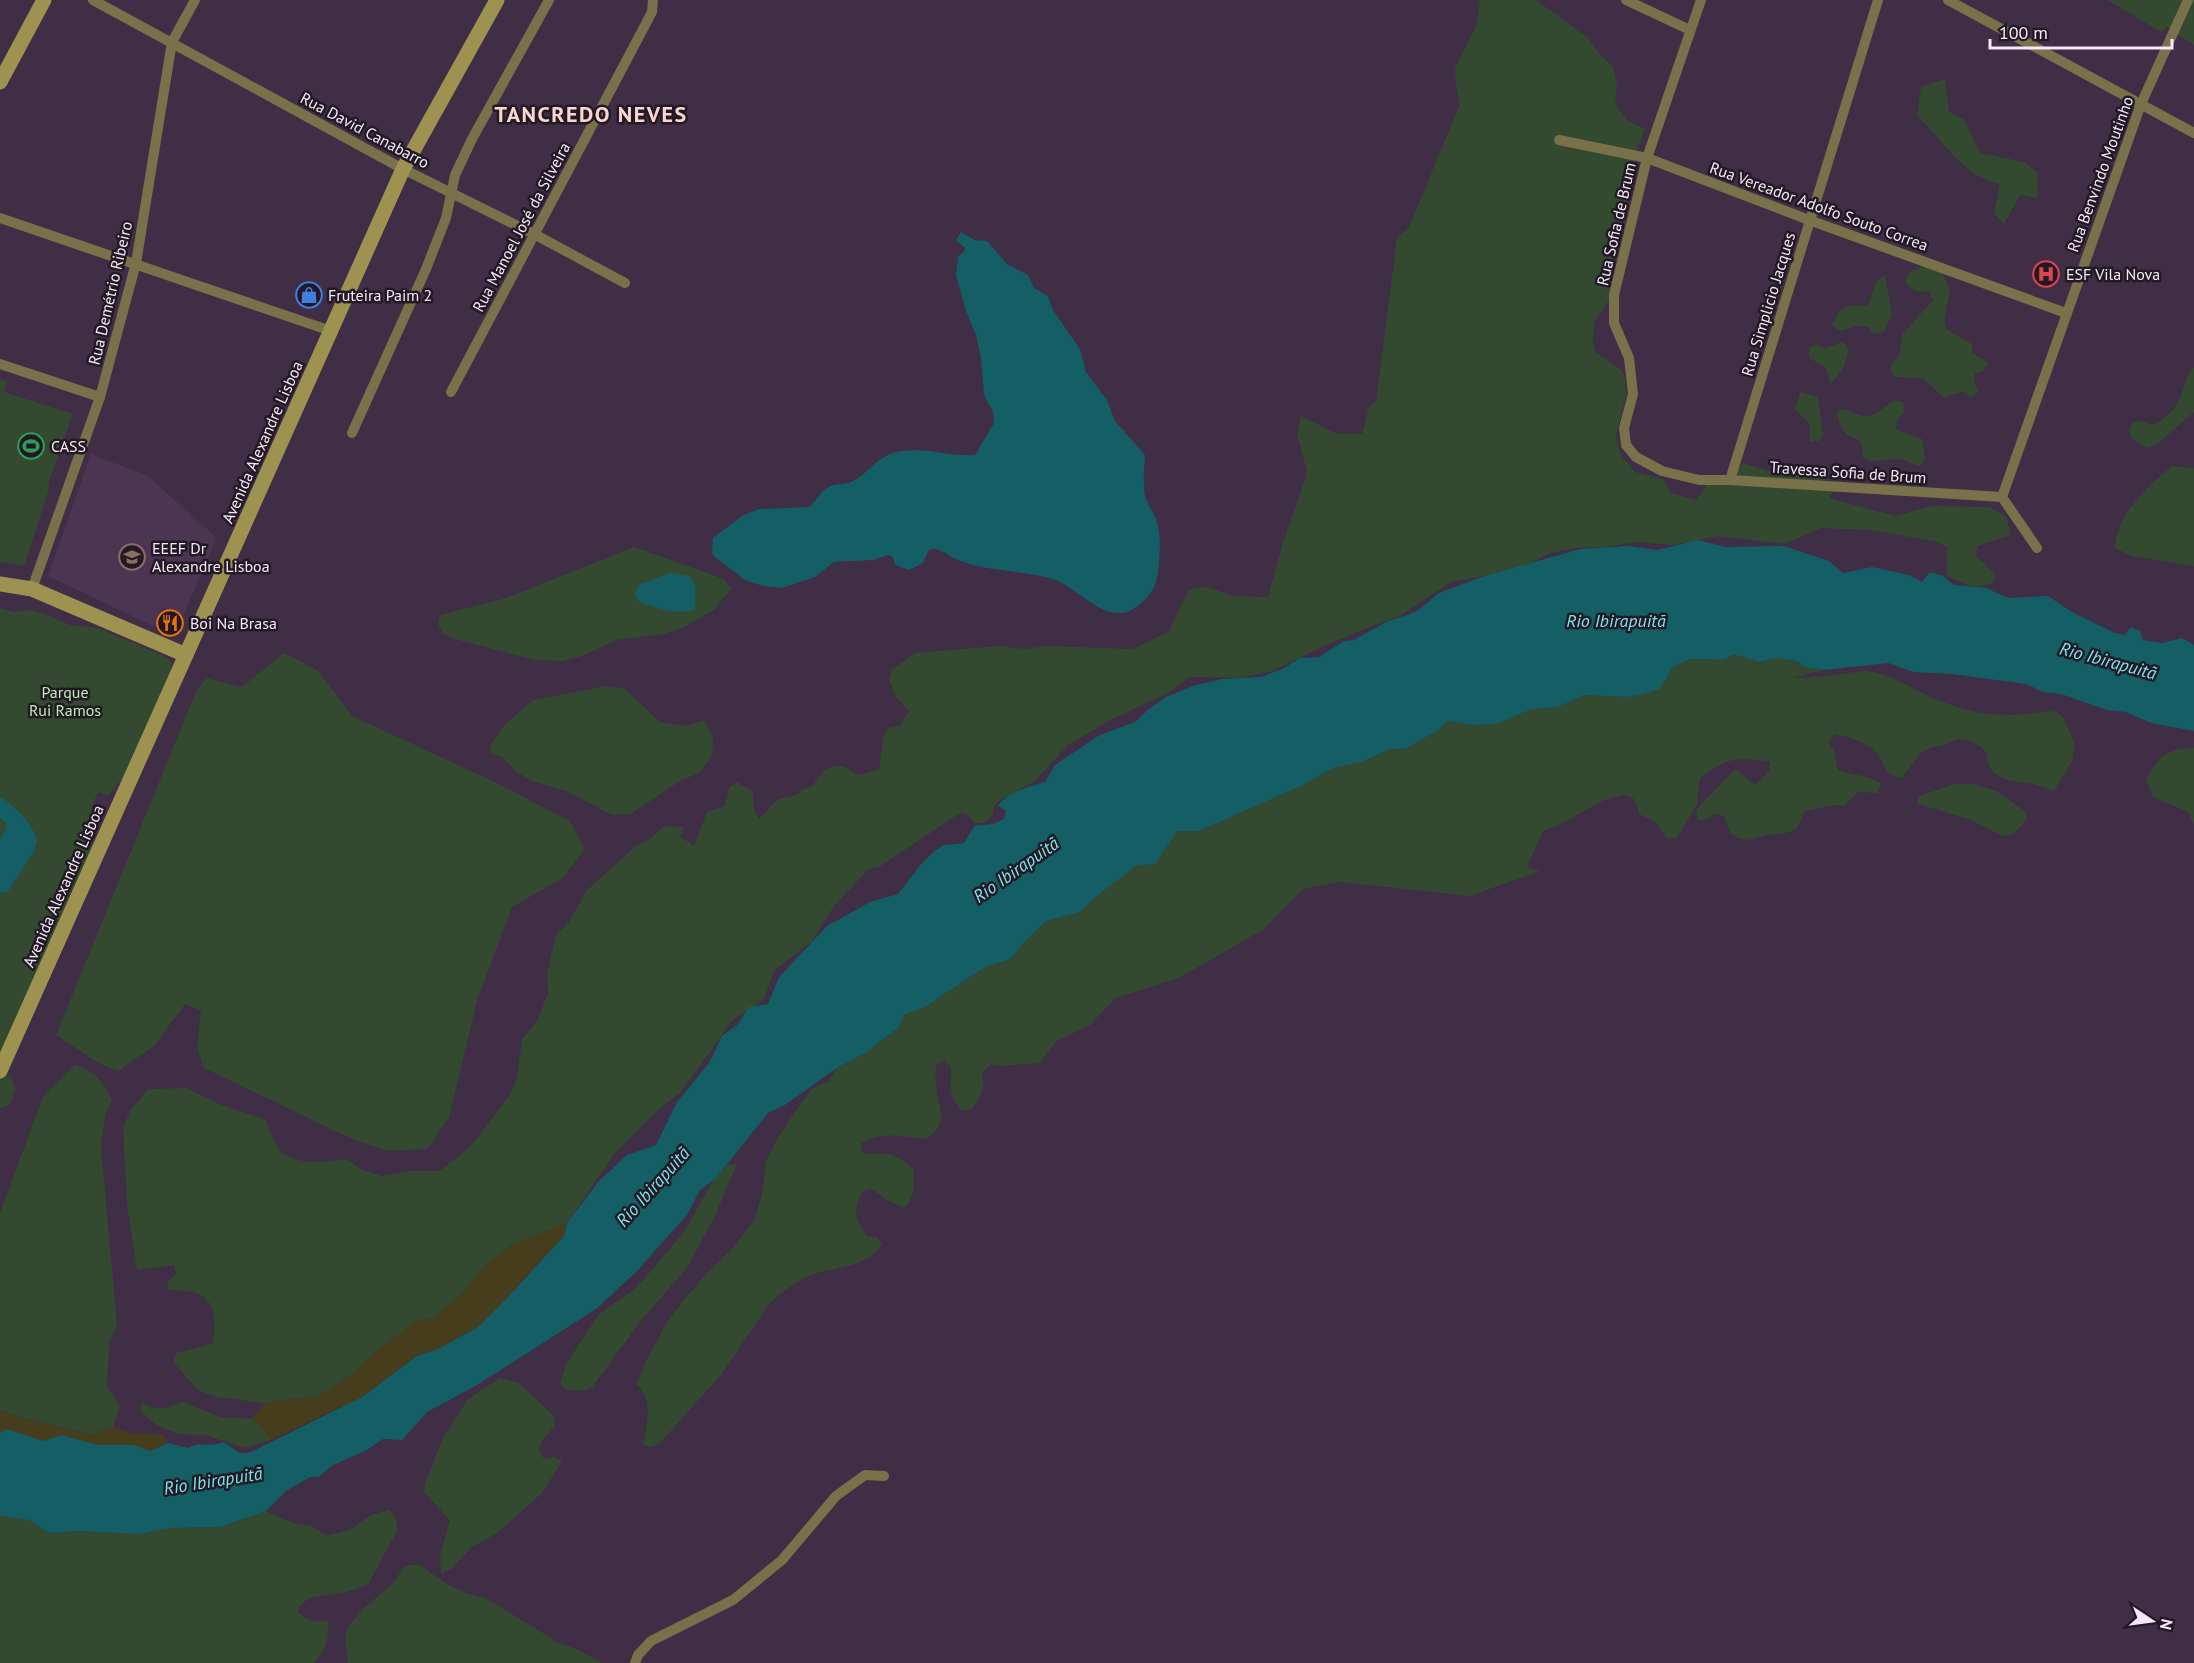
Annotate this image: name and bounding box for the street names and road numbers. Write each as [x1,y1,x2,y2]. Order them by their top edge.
street label: Rua David Canabarro [297,88,433,172]
street label: Rua Benvindo Moutinho [2063,93,2137,255]
street label: Rua Manoel José da Silveira [468,139,574,315]
street label: Rua Vereador Adolfo Souto Correa [1707,157,1931,255]
street label: Rua Sofia de Brum [1592,161,1640,287]
street label: Rua Demétrio Ribeiro [84,219,136,367]
street label: Rua Simplicio Jacques [1737,229,1799,378]
street label: Avenida Alexandre Lisboa [217,358,307,526]
street label: Travessa Sofia de Brum [1769,457,1927,487]
street label: Avenida Alexandre Lisboa [18,802,108,970]

